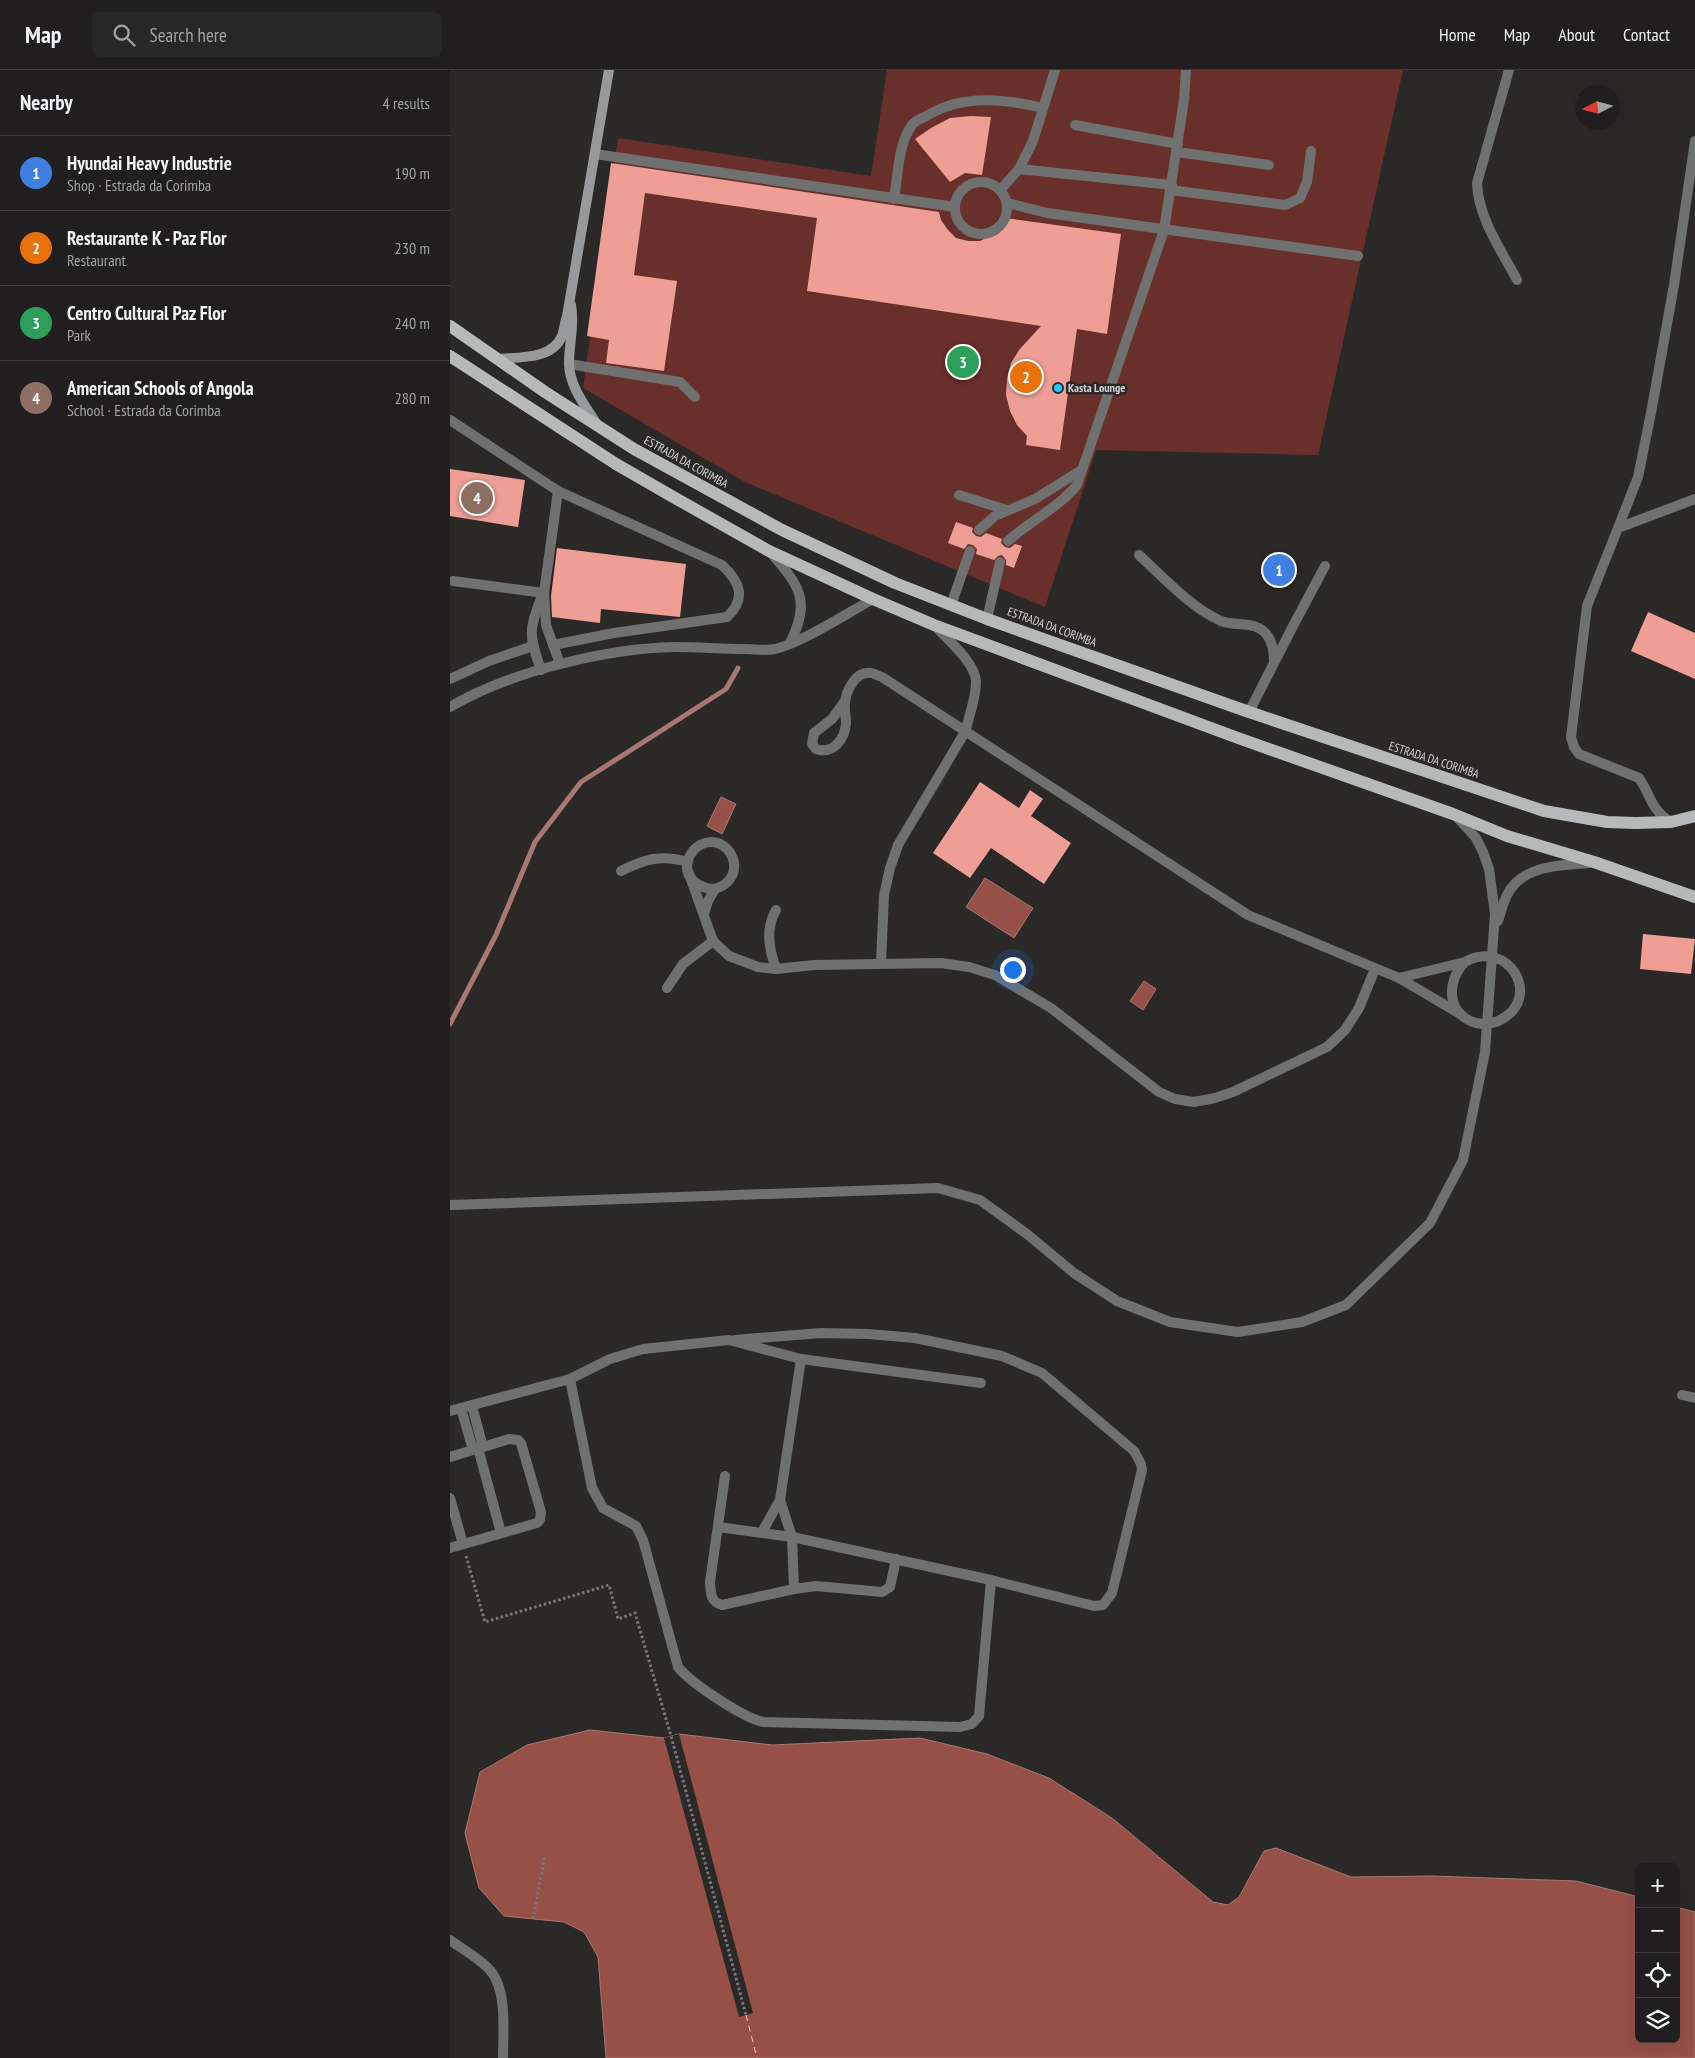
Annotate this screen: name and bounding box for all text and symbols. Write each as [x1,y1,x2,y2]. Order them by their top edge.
search box [92,12,442,57]
text: Map [25,19,62,50]
icon: search [110,21,138,49]
text: Search here [150,23,227,47]
text: Home [1439,23,1476,46]
text: Map [1504,23,1530,46]
text: About [1558,23,1595,46]
text: Contact [1623,23,1670,46]
north arrow [1575,85,1620,130]
text: Nearby [20,89,73,116]
text: 4 results [383,93,430,113]
text: Hyundai Heavy Industrie [67,151,232,175]
text: 1 [32,163,40,183]
text: 190 m [395,163,430,183]
text: Shop · Estrada da Corimba [67,175,211,195]
text: Restaurante K - Paz Flor [67,226,227,250]
text: 2 [32,238,40,258]
text: 230 m [395,238,430,258]
text: Restaurant [67,250,126,270]
text: Centro Cultural Paz Flor [67,301,226,325]
text: 3 [32,313,40,333]
text: 240 m [395,313,430,333]
text: Park [67,325,91,345]
pin: 3 [947,343,979,381]
pin: 2 [1010,358,1042,396]
text: American Schools of Angola [67,376,254,400]
place label: Kasta Lounge [1068,380,1125,395]
marker: Kasta Lounge [1052,382,1064,394]
text: 4 [32,388,40,408]
text: 280 m [395,388,430,408]
text: School · Estrada da Corimba [67,400,221,420]
street label: ESTRADA DA CORIMBA [642,432,731,491]
pin: 4 [461,479,493,517]
pin: 1 [1263,551,1295,589]
street label: ESTRADA DA CORIMBA [1005,603,1099,650]
street label: ESTRADA DA CORIMBA [1387,738,1481,781]
your location [1000,957,1026,983]
map controls [1635,1863,1680,2043]
button: + [1635,1863,1680,1908]
button: − [1635,1908,1680,1953]
button: locate [1635,1953,1680,1998]
button: layers [1635,1998,1680,2043]

